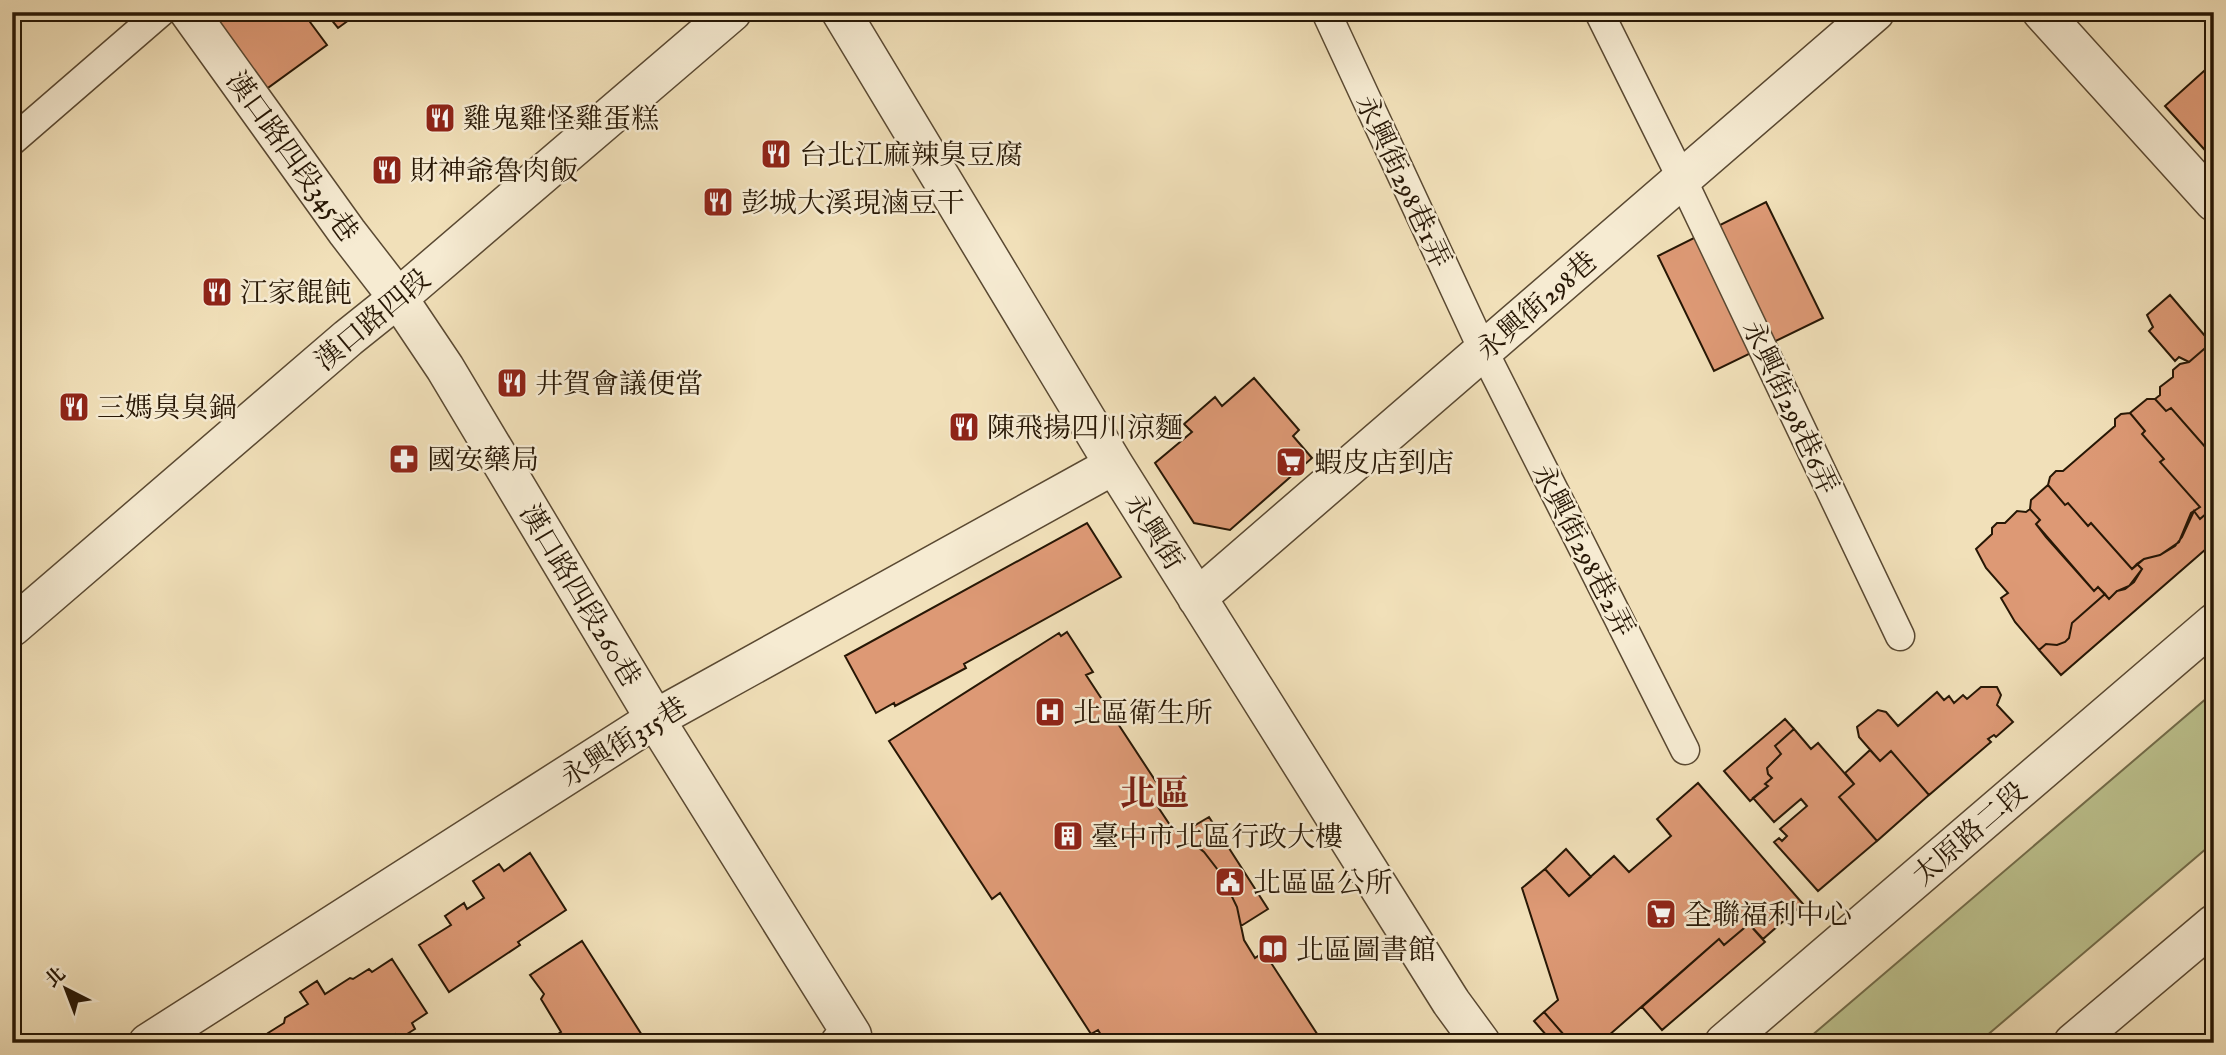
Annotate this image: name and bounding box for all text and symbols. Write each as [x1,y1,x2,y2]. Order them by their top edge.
street label: 漢口路四段345巷 [217,65,365,250]
street label: 永興街298巷1弄 [1346,90,1457,274]
restaurant icon: 雞鬼雞怪雞蛋糕 [423,101,457,135]
place label: 雞鬼雞怪雞蛋糕 [463,103,659,138]
restaurant icon: 台北江麻辣臭豆腐 [759,137,793,171]
place label: 台北江麻辣臭豆腐 [799,139,1023,174]
restaurant icon: 財神爺魯肉飯 [370,153,404,187]
place label: 財神爺魯肉飯 [410,155,578,190]
restaurant icon: 彭城大溪現滷豆干 [701,185,735,219]
place label: 彭城大溪現滷豆干 [741,187,965,222]
street label: 永興街298巷 [1470,245,1605,369]
street label: 漢口路四段 [309,263,438,379]
restaurant icon: 江家餛飩 [200,275,234,309]
place label: 江家餛飩 [240,277,352,312]
street label: 永興街298巷6弄 [1733,315,1844,501]
restaurant icon: 井賀會議便當 [495,366,529,400]
place label: 井賀會議便當 [535,368,703,403]
restaurant icon: 三媽臭臭鍋 [57,390,91,424]
place label: 三媽臭臭鍋 [97,392,237,427]
restaurant icon: 陳飛揚四川涼麵 [947,410,981,444]
place label: 陳飛揚四川涼麵 [987,412,1183,447]
pharmacy icon: 國安藥局 [387,442,421,476]
place label: 國安藥局 [427,444,539,479]
supermarket icon: 蝦皮店到店 [1274,445,1308,479]
place label: 蝦皮店到店 [1314,447,1454,482]
street label: 永興街298巷2弄 [1523,459,1640,643]
street label: 永興街 [1116,487,1190,577]
street label: 漢口路四段260巷 [511,499,647,694]
street label: 永興街315巷 [554,690,694,796]
hospital icon: 北區衛生所 [1033,695,1067,729]
place label: 北區衛生所 [1073,697,1213,732]
district label: 北區 [1120,773,1190,818]
street label: 太原路二段 [1906,776,2035,894]
building icon: 臺中市北區行政大樓 [1051,819,1085,853]
place label: 臺中市北區行政大樓 [1091,821,1343,856]
public building icon: 北區區公所 [1213,865,1247,899]
place label: 北區區公所 [1253,867,1393,902]
supermarket icon: 全聯福利中心 [1644,897,1678,931]
place label: 全聯福利中心 [1684,899,1852,934]
library icon: 北區圖書館 [1256,932,1290,966]
place label: 北區圖書館 [1296,934,1436,969]
north arrow [32,954,102,1024]
text: 北 [41,963,71,993]

